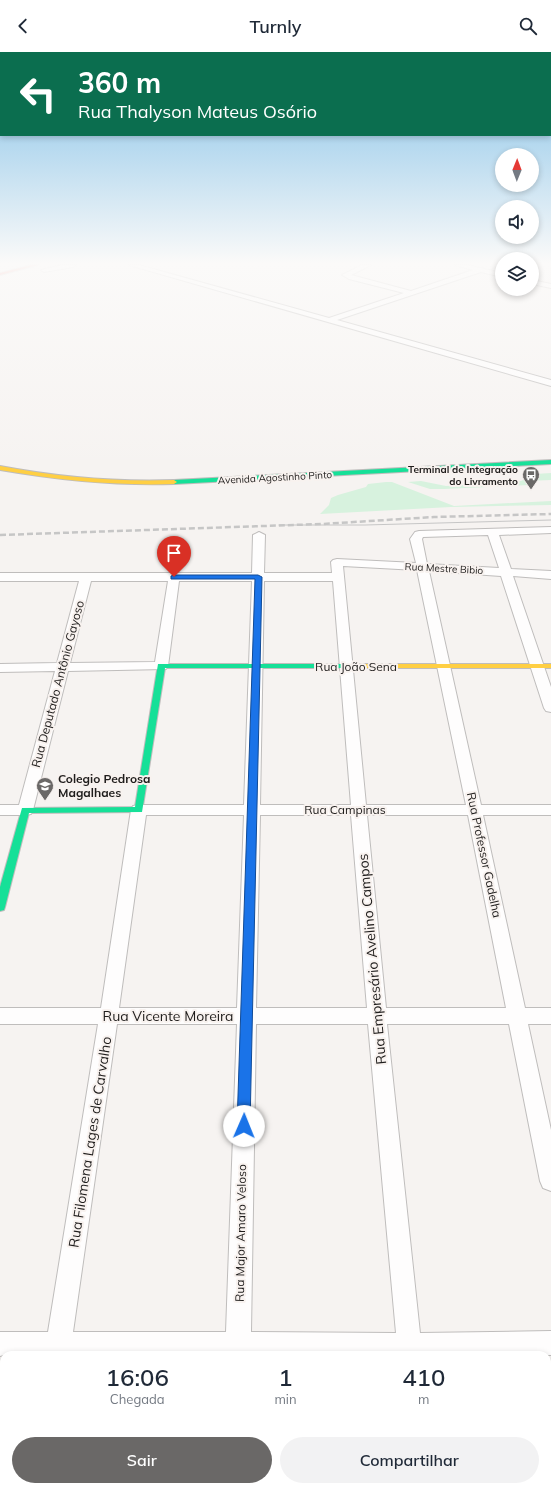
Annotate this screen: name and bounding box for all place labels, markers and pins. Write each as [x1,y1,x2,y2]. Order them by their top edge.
place label: Terminal de Integração do Livramento [408,463,518,488]
bus stop icon: Terminal de Integração do Livramento [521,465,541,490]
pin [157,536,191,577]
place label: Colegio Pedrosa Magalhaes [58,771,151,800]
school or university icon: Colegio Pedrosa Magalhaes [35,776,55,801]

